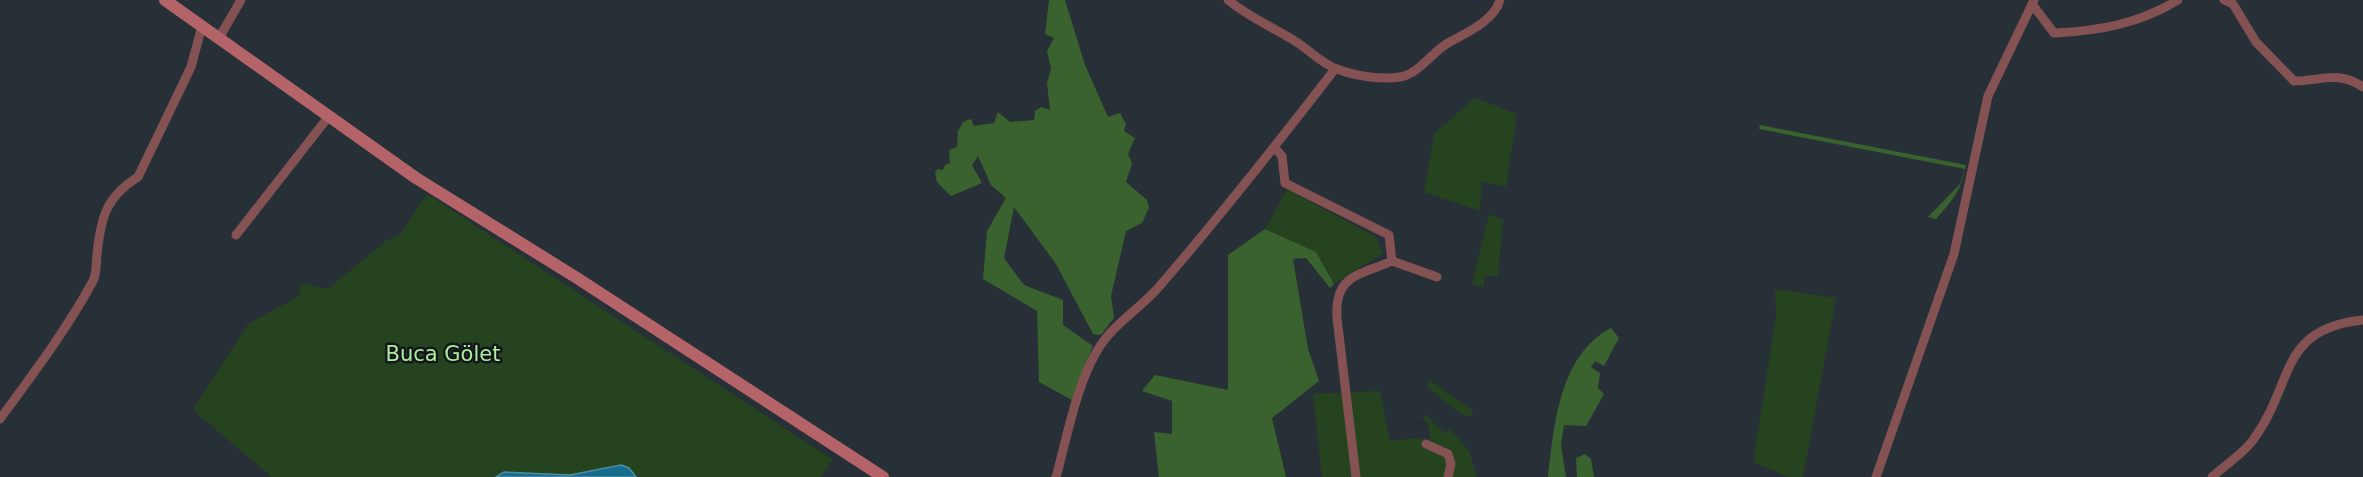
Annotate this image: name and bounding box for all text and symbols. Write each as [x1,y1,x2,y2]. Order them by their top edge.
park label: Buca Gölet [386,342,500,366]

